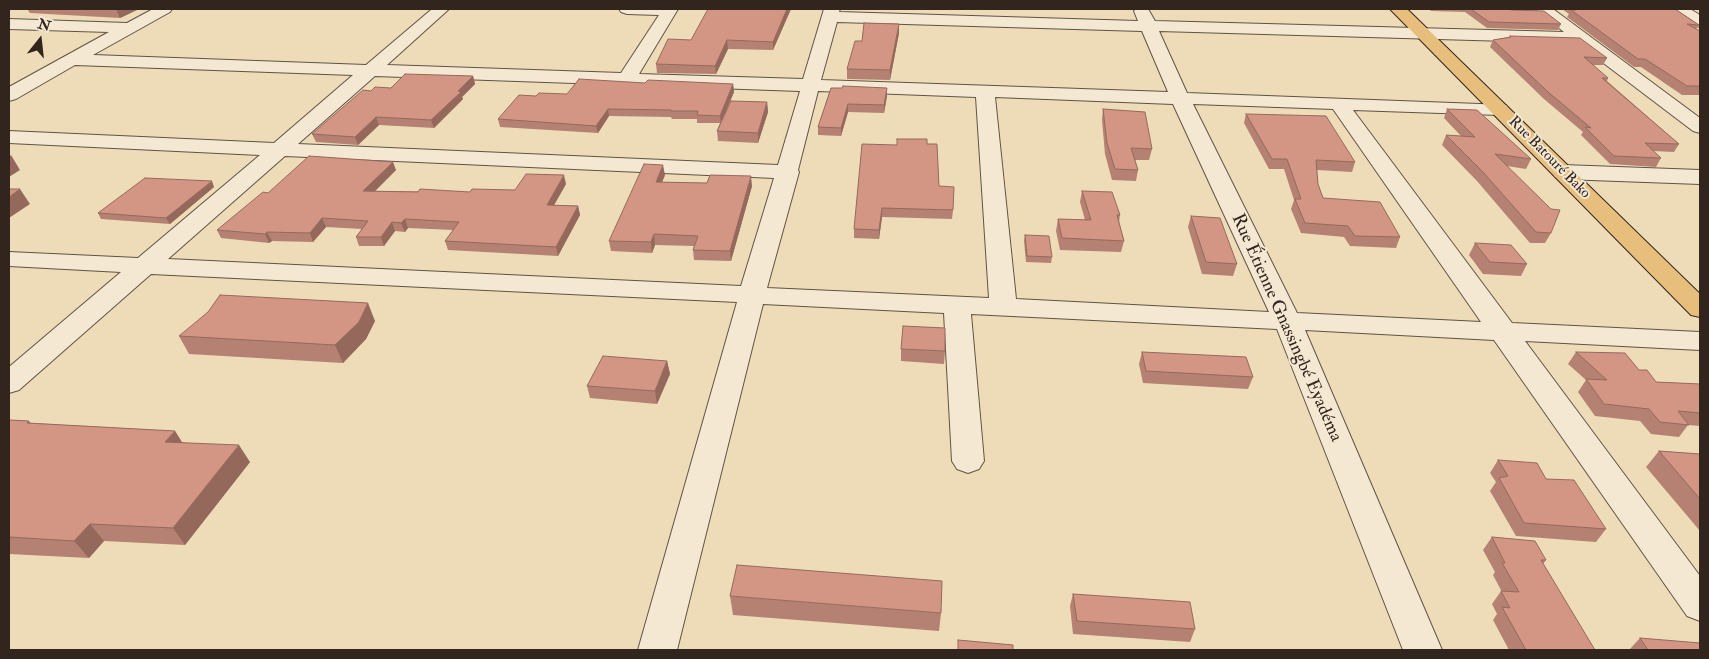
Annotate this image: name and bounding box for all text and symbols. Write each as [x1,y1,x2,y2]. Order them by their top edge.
north arrow [15,15,65,65]
text: N [36,15,53,35]
street label: Rue Batouré Bako [1504,113,1594,203]
street label: Rue Étienne Gnassingbé Eyadéma [1226,211,1346,445]

